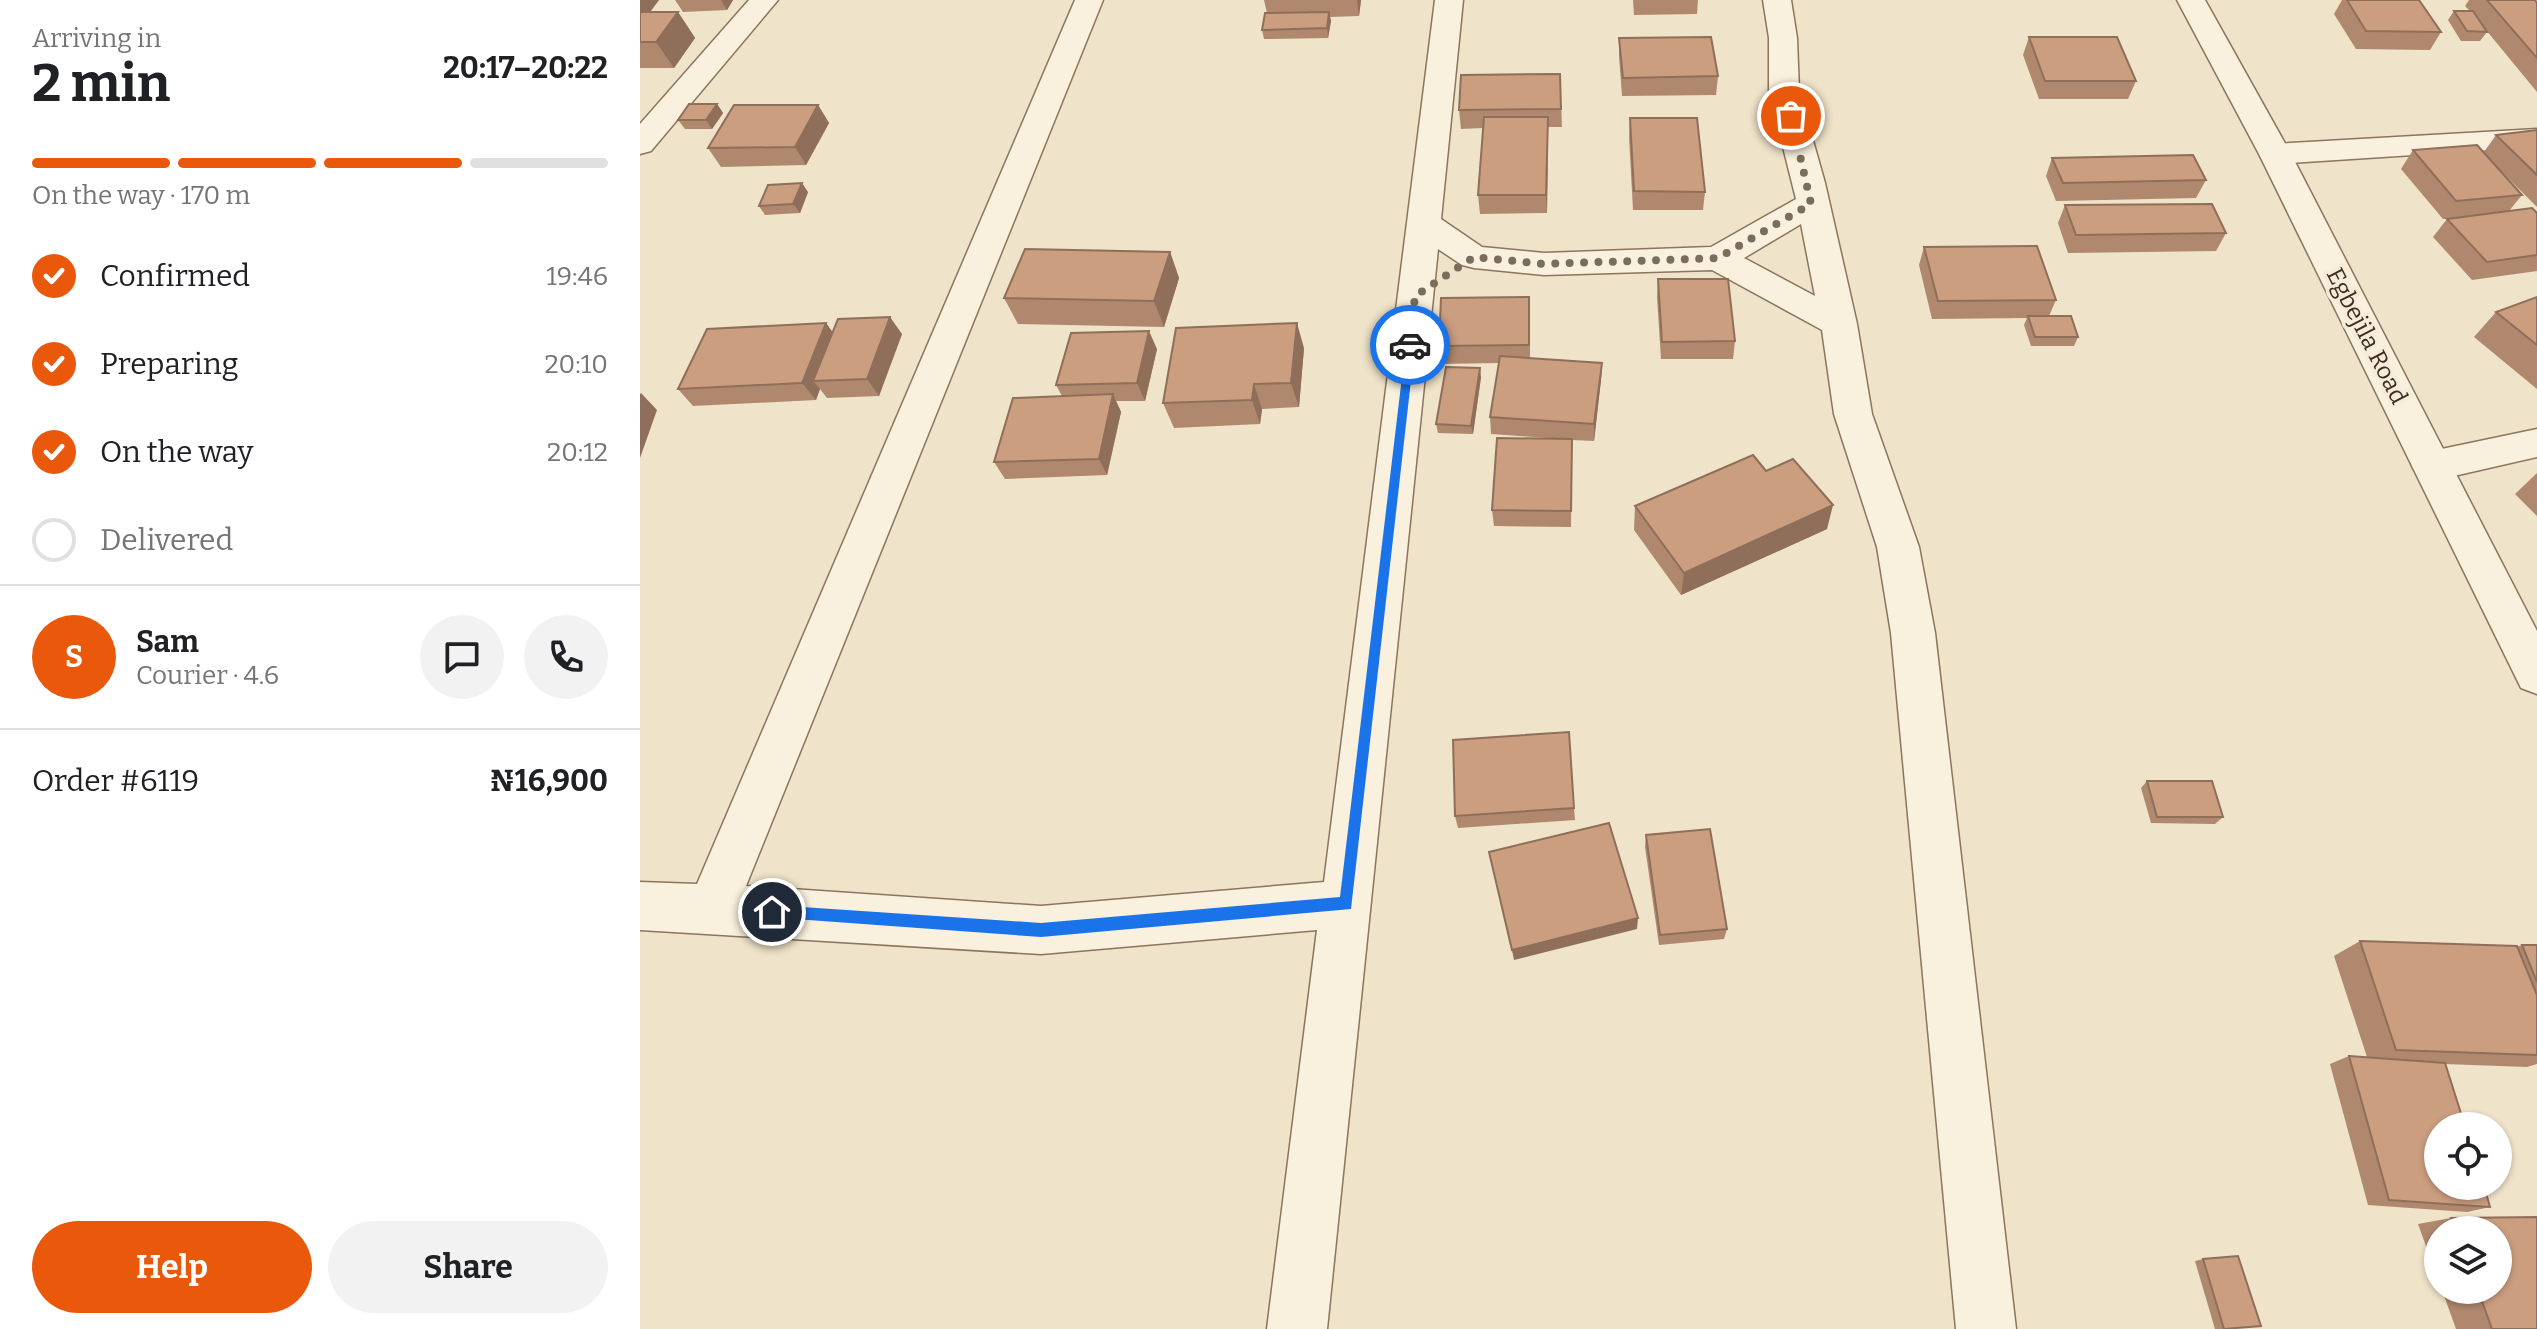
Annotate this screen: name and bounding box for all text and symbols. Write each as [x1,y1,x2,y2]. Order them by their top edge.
text: Arriving in [32,23,161,54]
text: 20:17–20:22 [443,50,608,86]
text: 2 min [32,52,170,115]
pin [1757,82,1825,150]
icon: bag [1769,94,1813,138]
text: On the way · 170 m [32,180,250,211]
icon: check [32,254,76,298]
text: Confirmed [100,258,250,294]
text: 19:46 [546,261,608,292]
street label: Egbejila Road [2321,263,2413,409]
courier [1370,305,1450,385]
icon: car [1388,323,1432,367]
icon: check [32,342,76,386]
text: Preparing [100,346,238,382]
text: 20:10 [544,349,608,380]
icon: check [32,430,76,474]
text: On the way [100,434,253,470]
text: 20:12 [547,437,608,468]
text: Delivered [100,522,233,558]
button: chat [420,615,504,699]
button: phone [524,615,608,699]
text: Sam [136,624,199,660]
text: S [65,639,83,675]
text: Courier · 4.6 [136,660,279,691]
text: Order #6119 [32,763,199,799]
text: ₦16,900 [490,763,608,799]
pin [738,878,806,946]
icon: home [750,890,794,934]
map controls [2424,1112,2512,1304]
button: locate [2424,1112,2512,1200]
button: layers [2424,1216,2512,1304]
button: Help [32,1221,312,1313]
button: Share [328,1221,608,1313]

